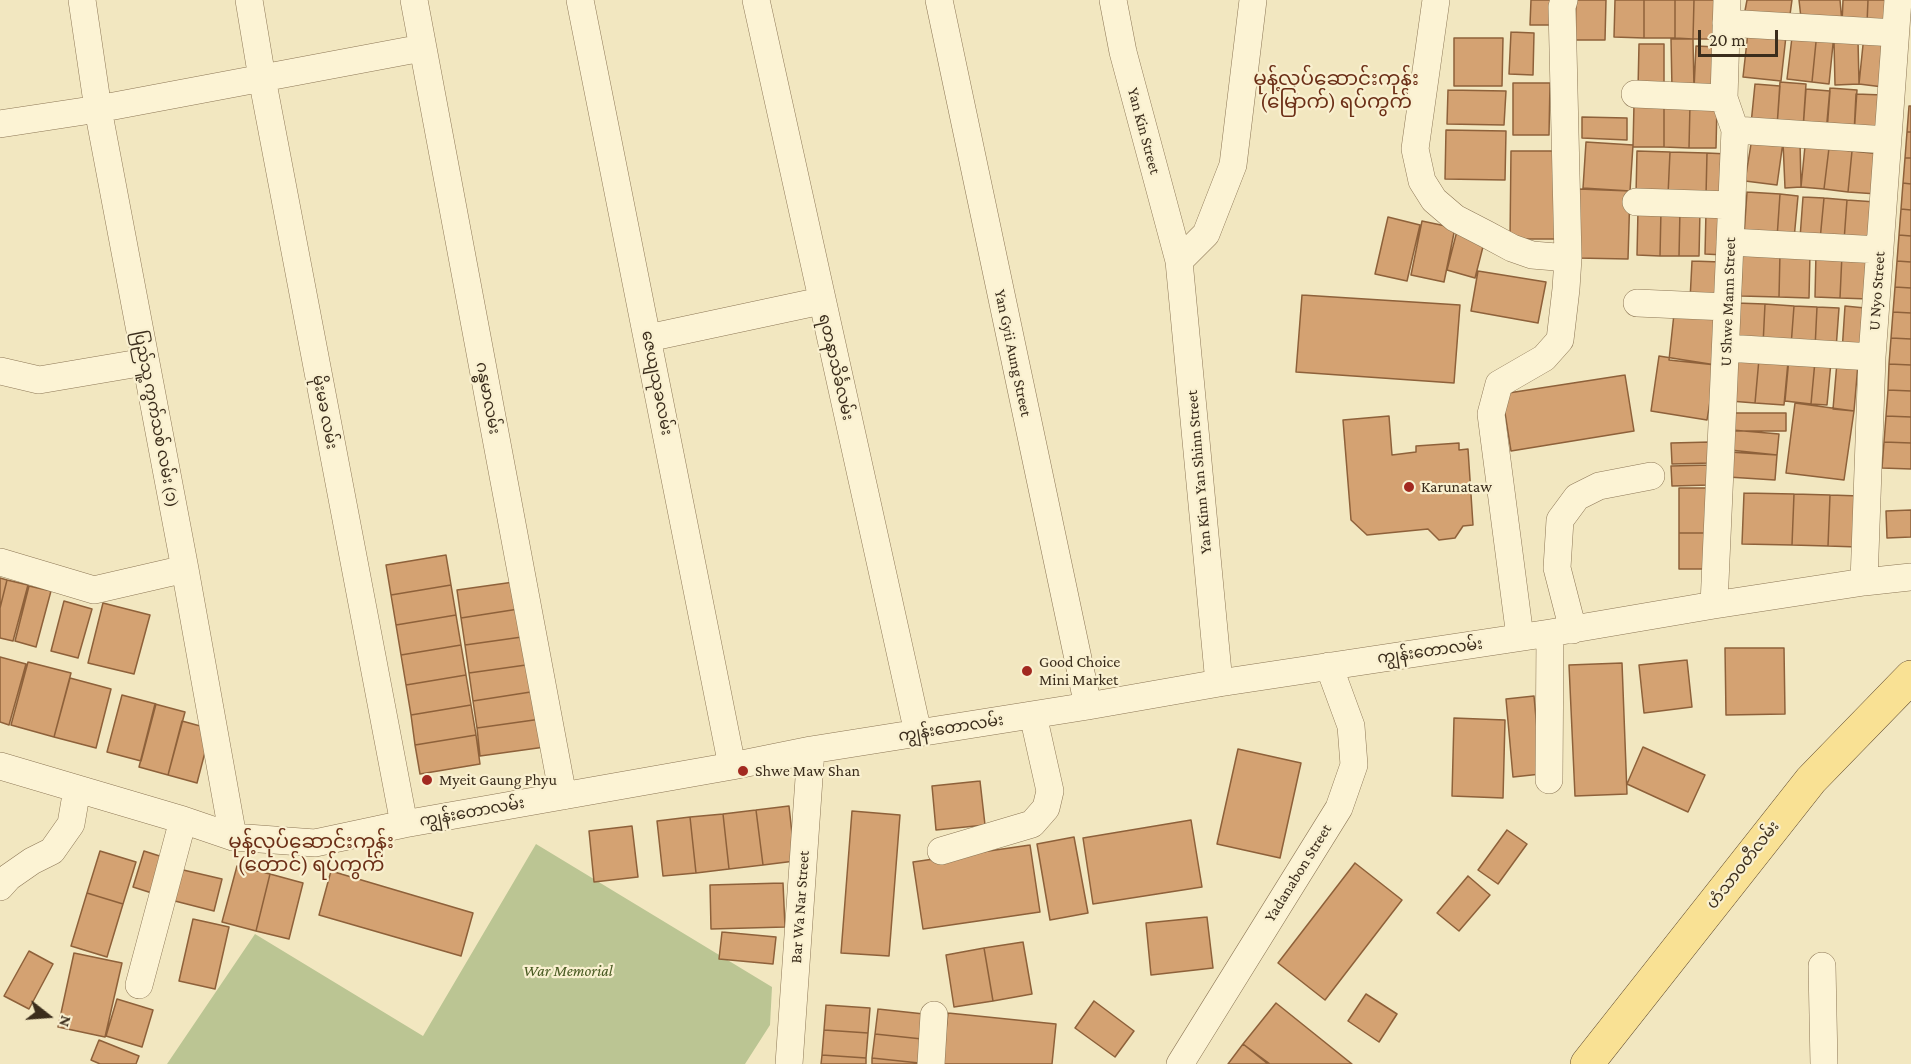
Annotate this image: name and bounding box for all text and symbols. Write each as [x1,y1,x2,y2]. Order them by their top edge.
scale bar [1701,18,1780,56]
text: 20 m [1709,30,1746,50]
district label: မုန့်လုပ်ဆောင်းကုန်း (မြောက်) ရပ်ကွက် [1253,67,1419,114]
street label: Yan Kin Street [1123,86,1165,176]
street label: U Shwe Mann Street [1716,237,1740,367]
street label: U Nyo Street [1865,251,1889,331]
street label: Yan Gyii Aung Street [990,288,1036,418]
street label: ရတနာသိင်္ခလမ်း [814,312,858,422]
street label: ပြည်သူ့ ကွက်သစ် လမ်း (၁) [129,329,183,509]
street label: ဇေယျသုခလမ်း [637,329,677,437]
street label: ဂန္ဓမာလမ်း [472,360,504,436]
street label: မိုးမခ လမ်း [308,373,342,451]
street label: Yan Kinn Yan Shinn Street [1182,389,1216,555]
place label: Karunataw [1421,477,1492,497]
marker: Karunataw [1402,480,1416,494]
street label: ကျွန်းတောလမ်း [1376,634,1484,668]
place label: Good Choice Mini Market [1039,652,1120,690]
marker: Good Choice Mini Market [1020,664,1034,678]
street label: ကျွန်းတောလမ်း [897,710,1005,746]
place label: Shwe Maw Shan [755,761,860,781]
marker: Shwe Maw Shan [736,764,750,778]
place label: Myeit Gaung Phyu [439,770,557,790]
marker: Myeit Gaung Phyu [420,773,434,787]
street label: ကျွန်းတောလမ်း [418,793,526,831]
street label: ဟံသာဝတီလမ်း [1703,817,1783,913]
street label: Yadanabon Street [1260,820,1336,926]
district label: မုန့်လုပ်ဆောင်းကုန်း (တောင်) ရပ်ကွက် [228,830,394,877]
street label: Bar Wa Nar Street [786,850,814,964]
park label: War Memorial [523,961,613,981]
north arrow [18,986,78,1046]
text: N [56,1014,75,1029]

